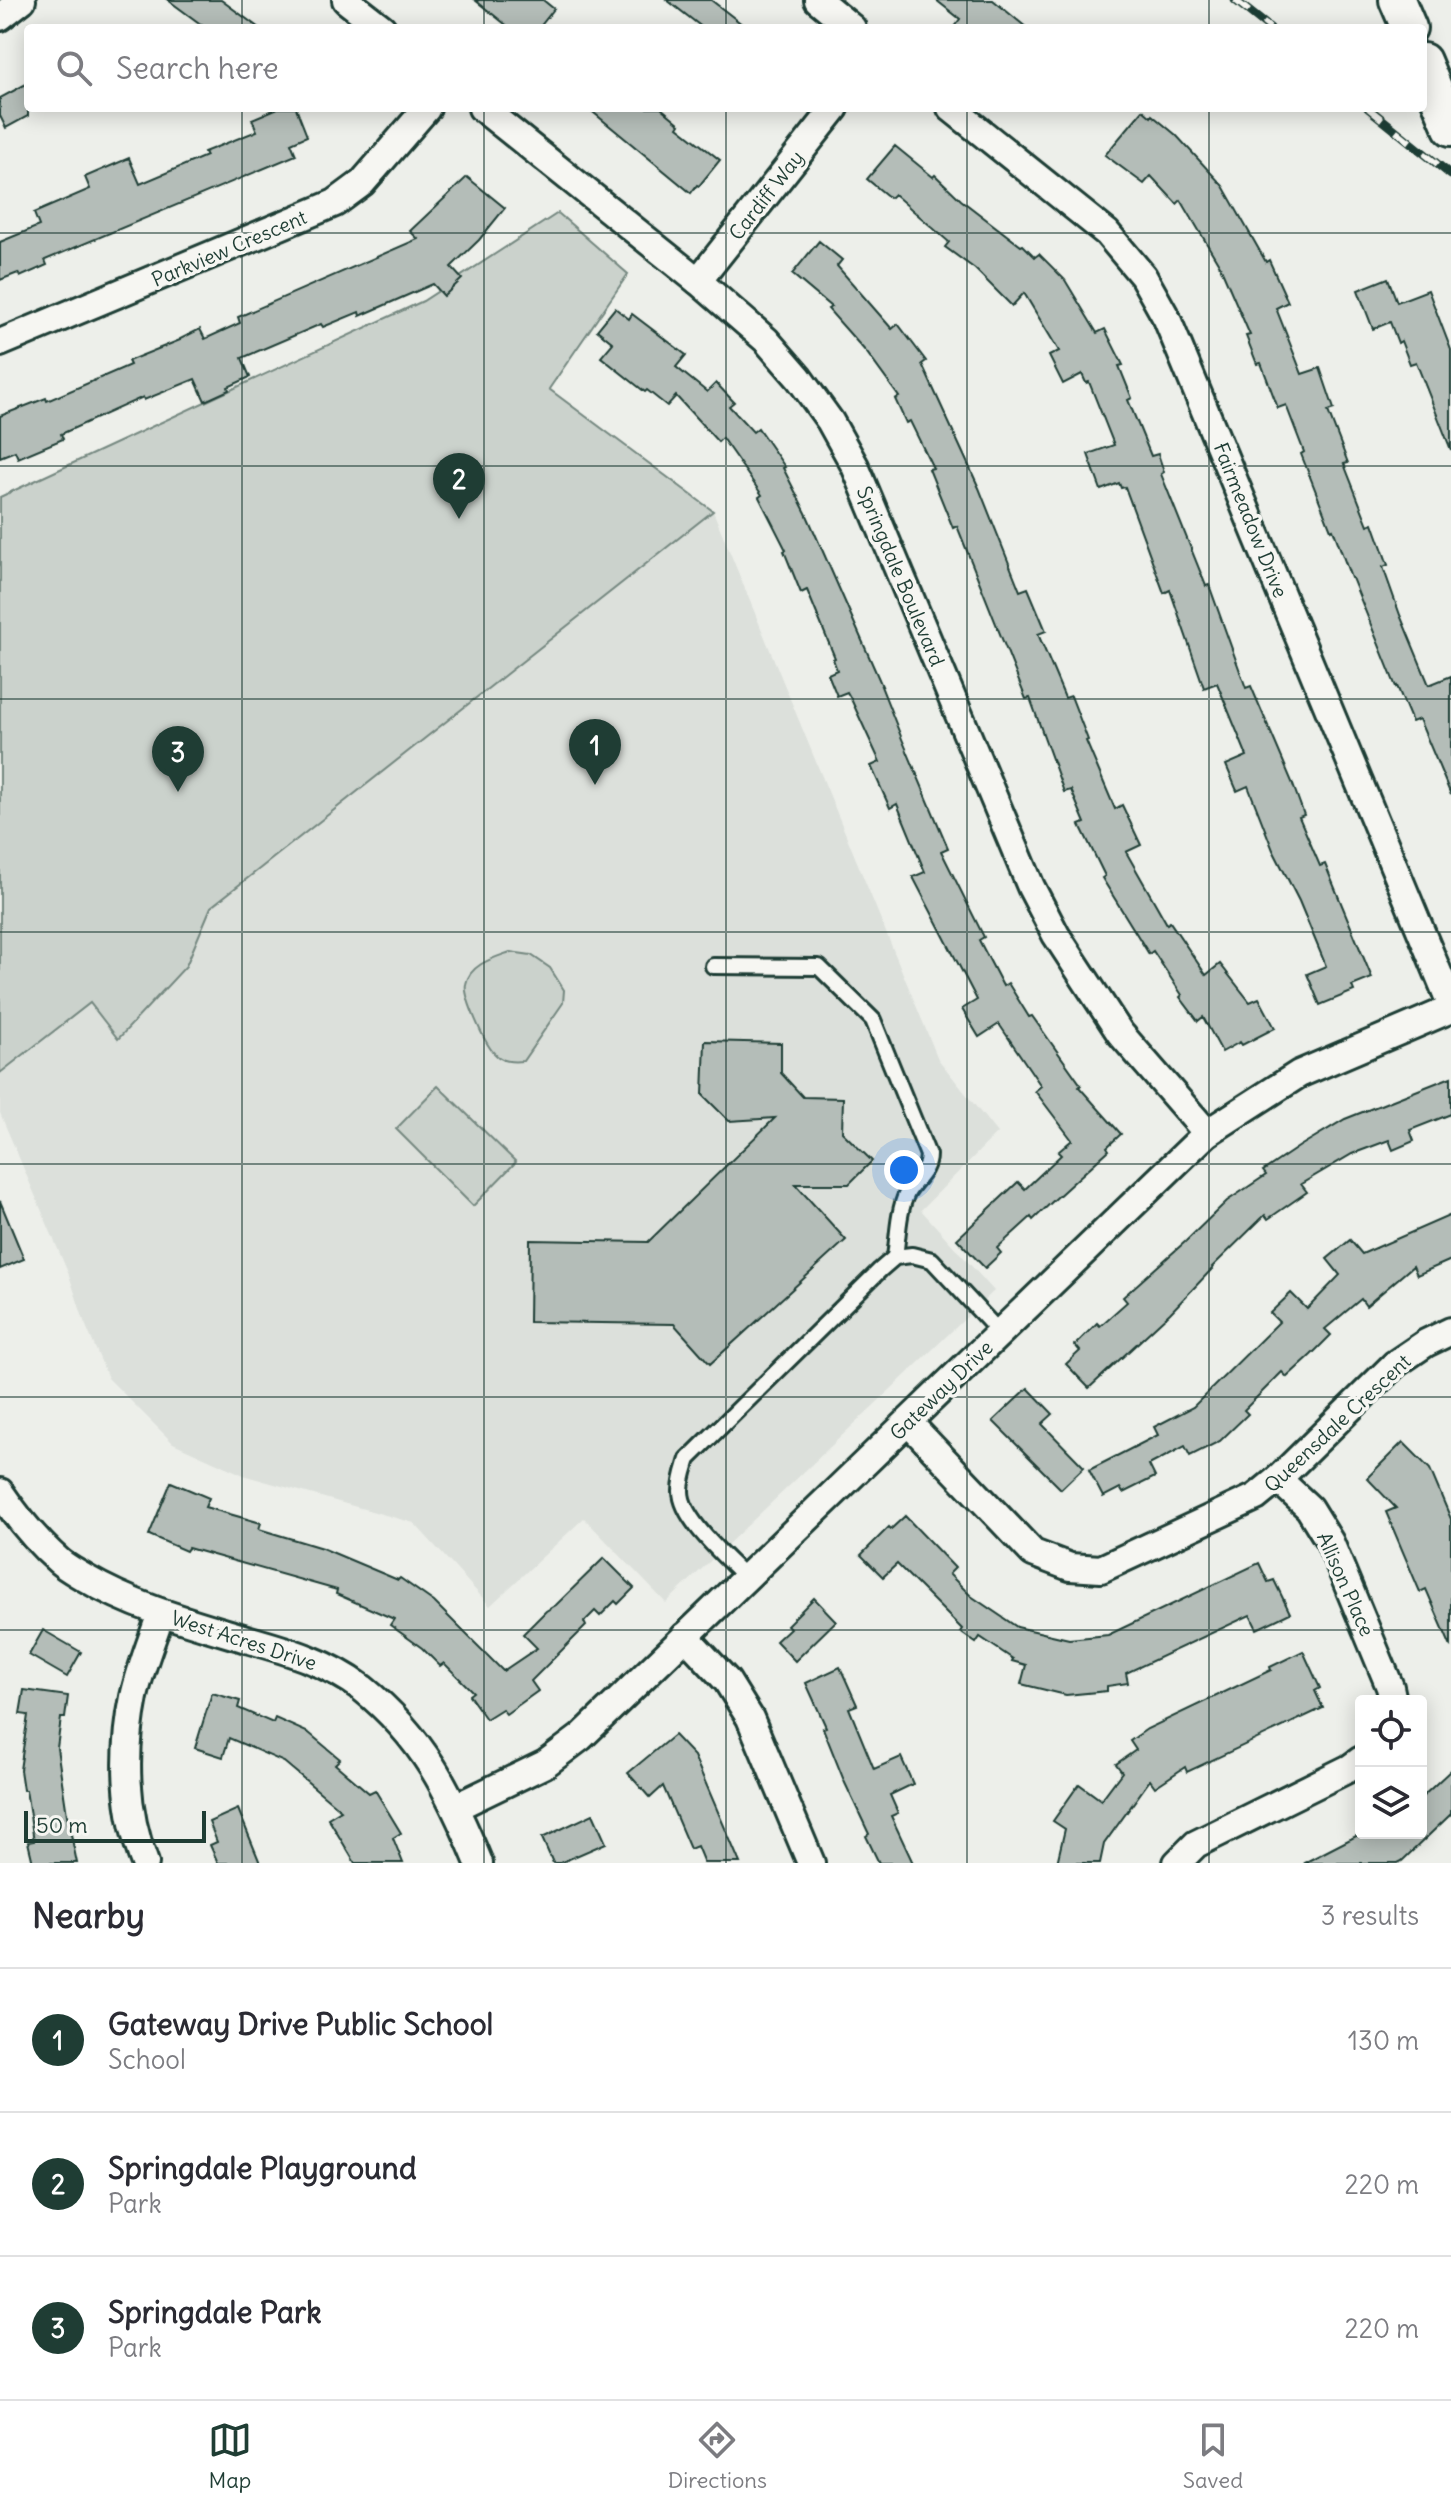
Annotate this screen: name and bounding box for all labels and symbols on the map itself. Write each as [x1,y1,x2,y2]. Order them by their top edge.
street label: Cardiff Way [723,145,809,245]
street label: Parkview Crescent [148,204,311,292]
street label: Fairmeadow Drive [1209,439,1293,601]
pin: 2 [433,453,485,519]
street label: Springdale Boulevard [852,482,950,670]
pin: 1 [569,719,621,785]
pin: 3 [152,726,204,792]
your location [884,1150,924,1190]
street label: Gateway Drive [884,1335,998,1445]
street label: Queensdale Crescent [1259,1348,1416,1497]
street label: Allison Place [1312,1528,1380,1640]
street label: West Acres Drive [168,1605,320,1675]
scale bar [24,1807,206,1843]

